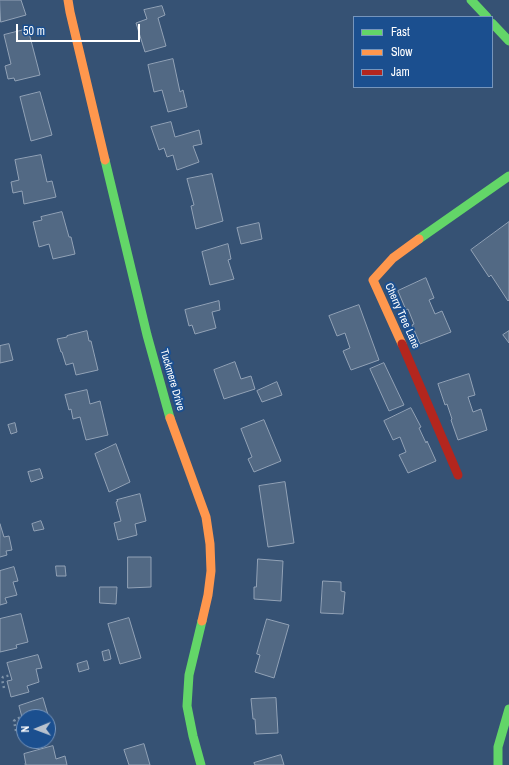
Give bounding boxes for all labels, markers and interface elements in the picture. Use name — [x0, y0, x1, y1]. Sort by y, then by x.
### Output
scale bar — [18, 16, 142, 42]
legend — [353, 16, 493, 88]
text: 50 m — [23, 23, 45, 39]
text: Fast — [391, 24, 410, 40]
text: Slow — [391, 44, 412, 60]
text: Jam — [391, 64, 410, 80]
street label: Cherry Tree Lane — [382, 281, 422, 351]
street label: Tuckmere Drive — [157, 348, 187, 412]
north arrow — [16, 709, 56, 749]
text: N — [18, 726, 32, 733]

